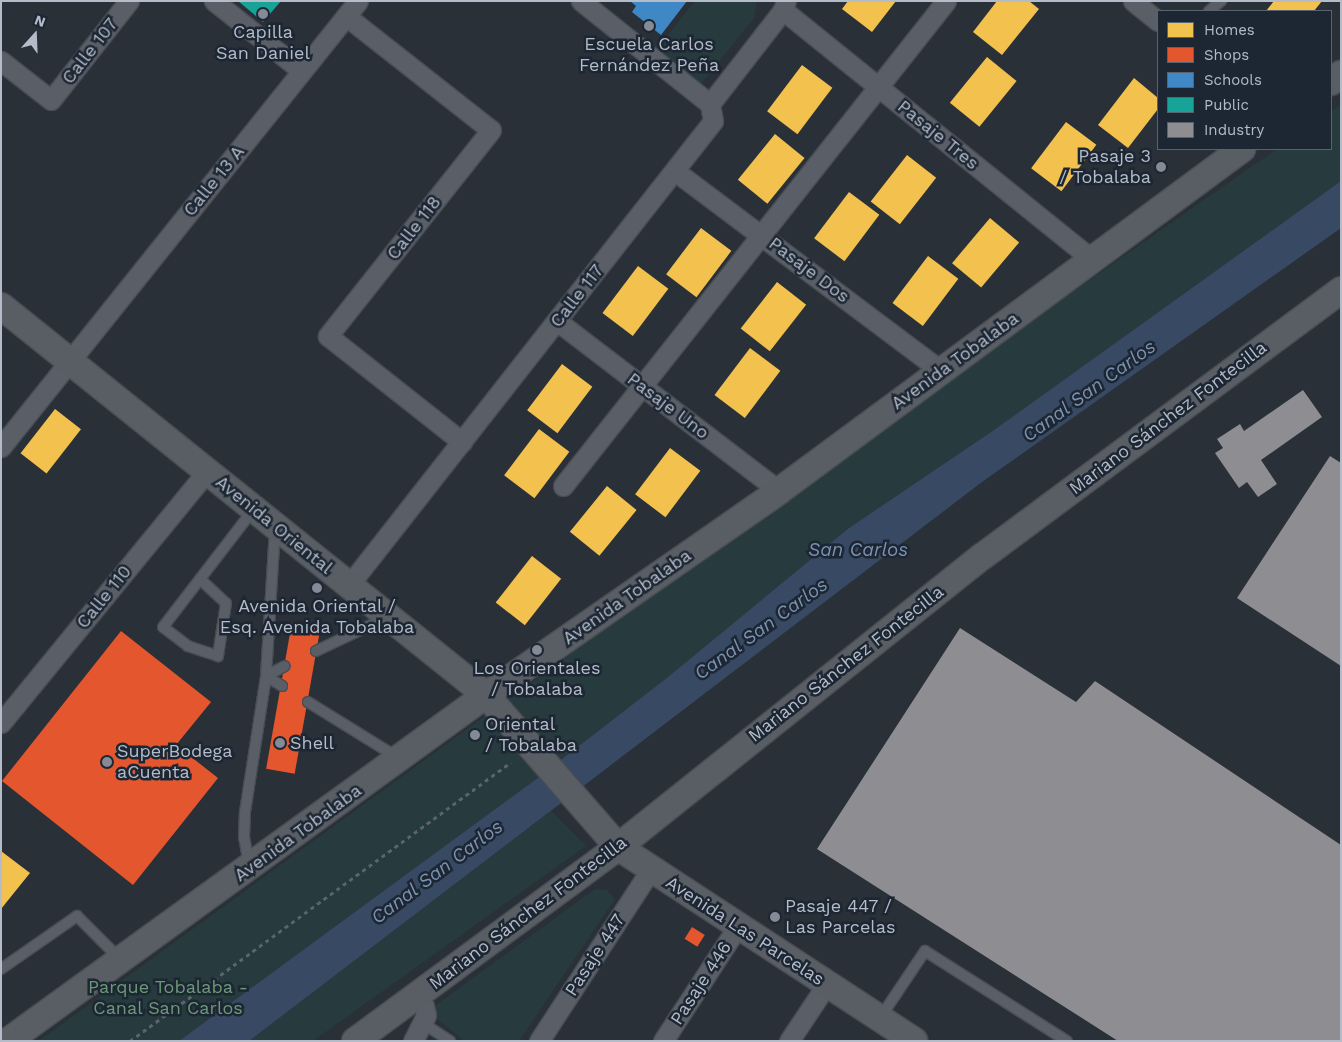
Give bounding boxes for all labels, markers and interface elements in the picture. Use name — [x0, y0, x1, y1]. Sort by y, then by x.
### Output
marker: Capilla San Daniel — [257, 8, 269, 20]
north arrow — [10, 10, 60, 60]
legend — [1157, 10, 1332, 150]
text: N — [33, 12, 48, 30]
street label: Calle 107 — [57, 14, 123, 88]
marker: Escuela Carlos Fernández Peña — [643, 20, 655, 32]
text: Homes — [1204, 21, 1255, 39]
place label: Capilla San Daniel — [216, 22, 310, 64]
place label: Escuela Carlos Fernández Peña — [579, 34, 719, 76]
text: Shops — [1204, 46, 1249, 64]
text: Schools — [1204, 71, 1262, 89]
street label: Pasaje Tres — [893, 96, 983, 174]
text: Public — [1204, 96, 1249, 114]
text: Industry — [1204, 121, 1264, 139]
street label: Calle 13 A — [179, 141, 249, 221]
place label: Pasaje 3 / Tobalaba — [1059, 146, 1151, 188]
marker: Pasaje 3 / Tobalaba — [1155, 161, 1167, 173]
street label: Calle 118 — [382, 192, 446, 264]
street label: Pasaje Dos — [764, 233, 854, 307]
street label: Calle 117 — [546, 260, 608, 332]
street label: Avenida Tobalaba — [887, 307, 1023, 415]
water label: Canal San Carlos — [1018, 335, 1160, 447]
street label: Mariano Sánchez Fontecilla — [1065, 337, 1271, 499]
street label: Pasaje Uno — [623, 368, 713, 444]
street label: Avenida Oriental — [211, 471, 337, 579]
water label: San Carlos — [808, 539, 908, 561]
street label: Avenida Tobalaba — [558, 544, 696, 650]
street label: Calle 110 — [72, 561, 136, 633]
water label: Canal San Carlos — [690, 573, 832, 685]
street label: Mariano Sánchez Fontecilla — [744, 581, 948, 747]
marker: Avenida Oriental / Esq. Avenida Tobalaba — [311, 582, 323, 594]
place label: Avenida Oriental / Esq. Avenida Tobalaba — [219, 596, 415, 638]
marker: Los Orientales / Tobalaba — [531, 644, 543, 656]
place label: Los Orientales / Tobalaba — [474, 658, 600, 701]
place label: Oriental / Tobalaba — [485, 714, 577, 756]
marker: Oriental / Tobalaba — [469, 729, 481, 741]
place label: Shell — [290, 732, 334, 754]
marker: Shell — [274, 737, 286, 749]
place label: SuperBodega aCuenta — [117, 741, 232, 784]
marker: SuperBodega aCuenta — [101, 756, 113, 768]
street label: Avenida Tobalaba — [230, 779, 366, 887]
water label: Canal San Carlos — [366, 815, 508, 929]
street label: Mariano Sánchez Fontecilla — [425, 832, 631, 994]
street label: Avenida Las Parcelas — [662, 872, 828, 990]
place label: Pasaje 447 / Las Parcelas — [785, 896, 895, 939]
street label: Pasaje 447 — [561, 910, 629, 1000]
marker: Pasaje 447 / Las Parcelas — [769, 911, 781, 923]
street label: Pasaje 446 — [666, 937, 736, 1029]
park label: Parque Tobalaba - Canal San Carlos — [88, 977, 248, 1020]

